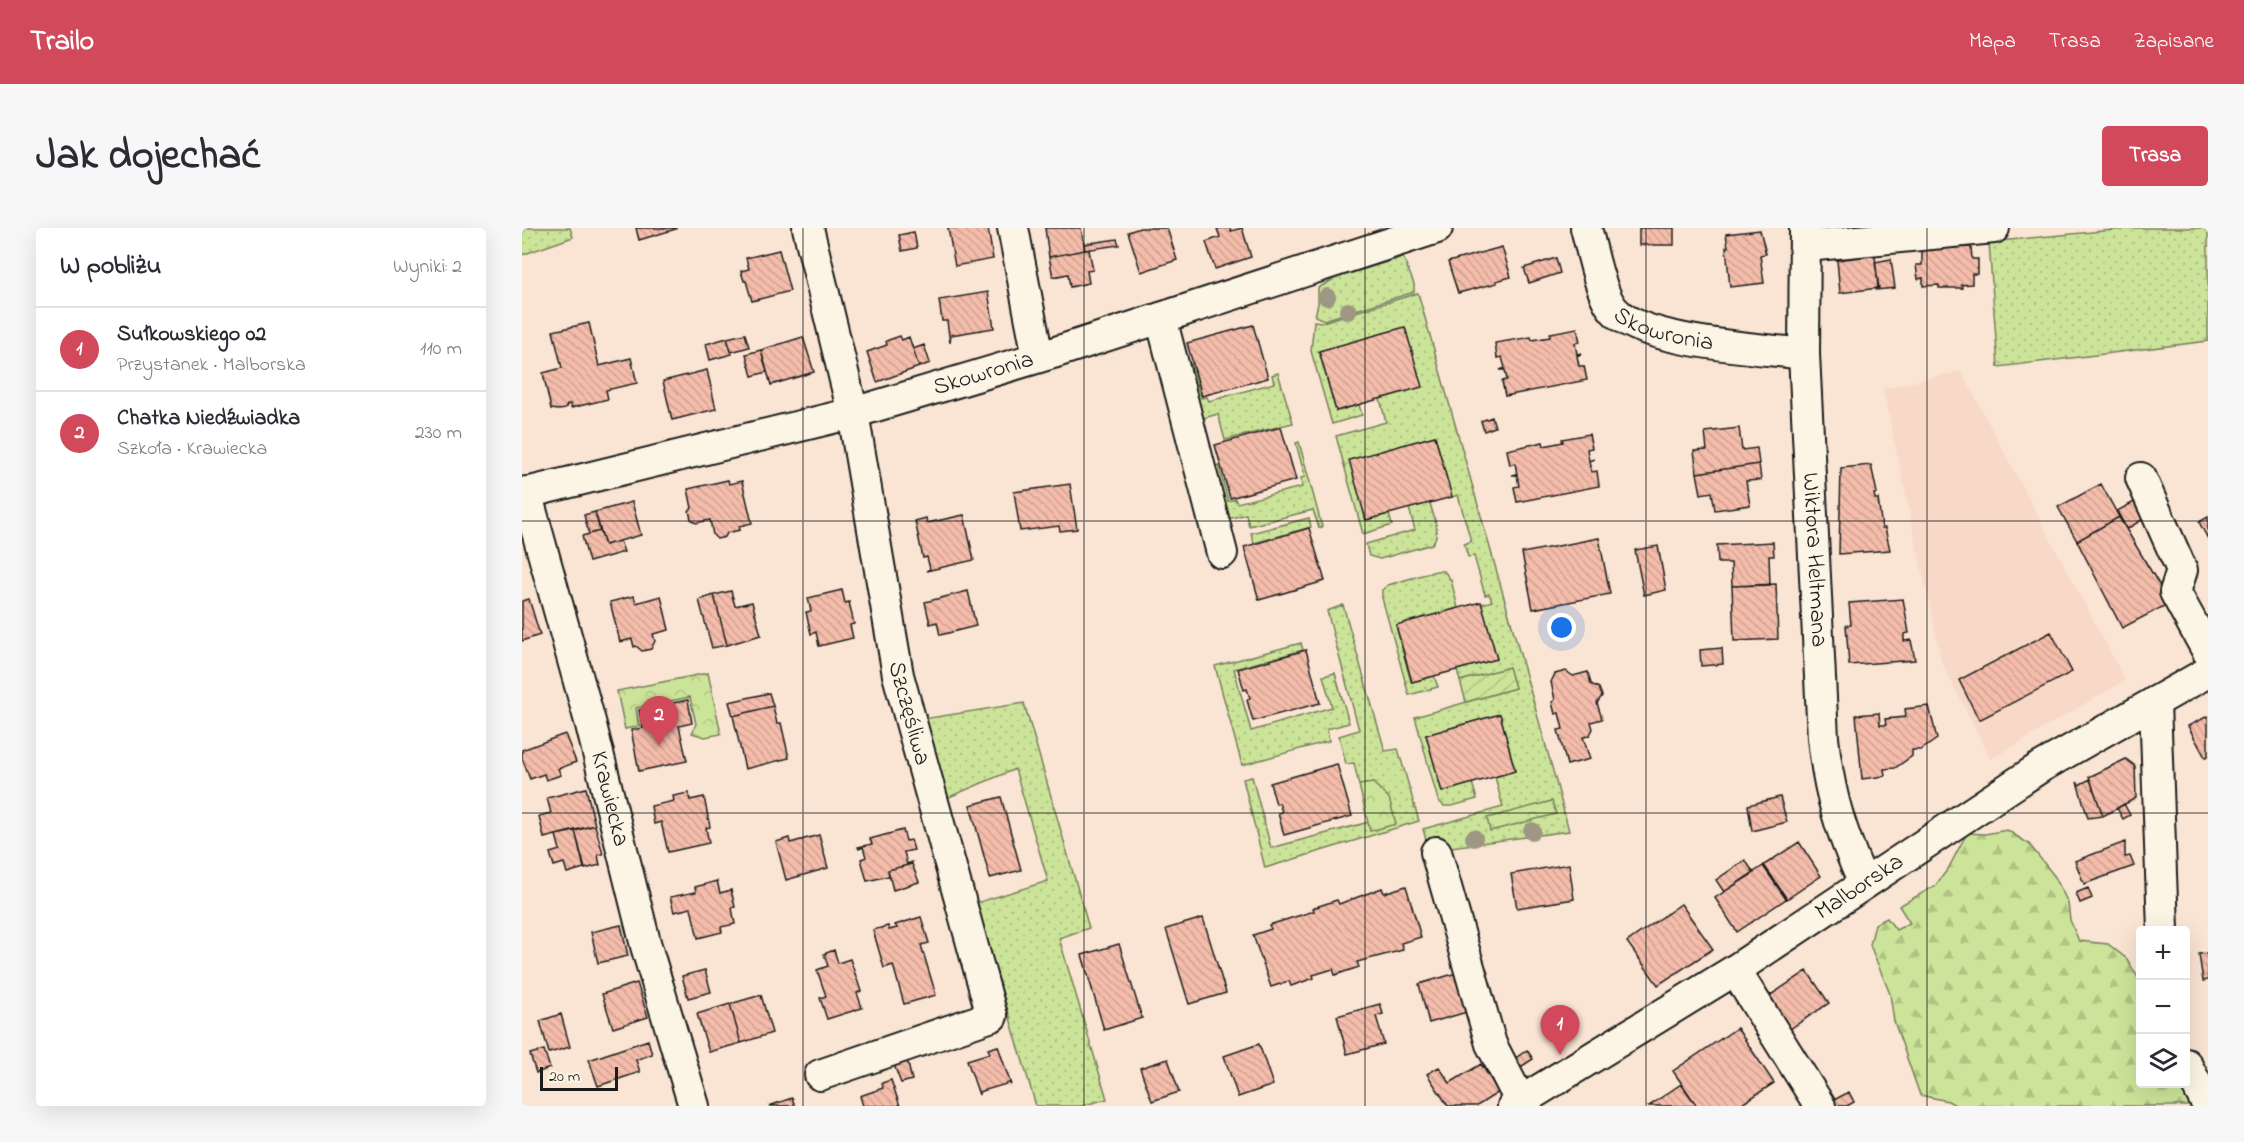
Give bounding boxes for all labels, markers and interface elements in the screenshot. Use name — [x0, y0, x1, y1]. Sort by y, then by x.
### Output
text: Trailo — [30, 22, 94, 63]
text: Mapa — [1969, 27, 2016, 57]
text: Trasa — [2049, 27, 2101, 57]
text: Zapisane — [2134, 27, 2214, 57]
text: Jak dojechać — [36, 126, 260, 187]
button: Trasa — [2102, 126, 2208, 186]
text: W pobliżu — [60, 248, 161, 286]
text: Wyniki: 2 — [393, 253, 462, 282]
street label: Skowronia — [1606, 298, 1716, 361]
text: Sułkowskiego 02 — [117, 319, 266, 351]
text: 1 — [76, 335, 83, 364]
text: 110 m — [420, 335, 462, 364]
street label: Skowronia — [929, 342, 1038, 405]
text: Przystanek · Malborska — [117, 351, 306, 380]
text: Chatka Niedźwiadka — [117, 403, 300, 435]
text: 2 — [75, 419, 84, 448]
text: 230 m — [415, 419, 462, 448]
text: Szkoła · Krawiecka — [117, 435, 267, 464]
street label: Wiktora Heltmana — [1792, 472, 1836, 648]
your location — [1547, 613, 1576, 642]
street label: Szczęśliwa — [878, 659, 940, 769]
pin: 2 — [640, 696, 678, 746]
street label: Krawiecka — [581, 748, 638, 850]
street label: Malborska — [1808, 845, 1911, 929]
map controls — [2136, 926, 2190, 1088]
button: + — [2136, 926, 2190, 980]
button: − — [2136, 980, 2190, 1034]
pin: 1 — [1540, 1006, 1580, 1055]
button: layers — [2136, 1034, 2190, 1088]
scale bar — [540, 1064, 618, 1092]
text: 20 m — [549, 1065, 580, 1089]

